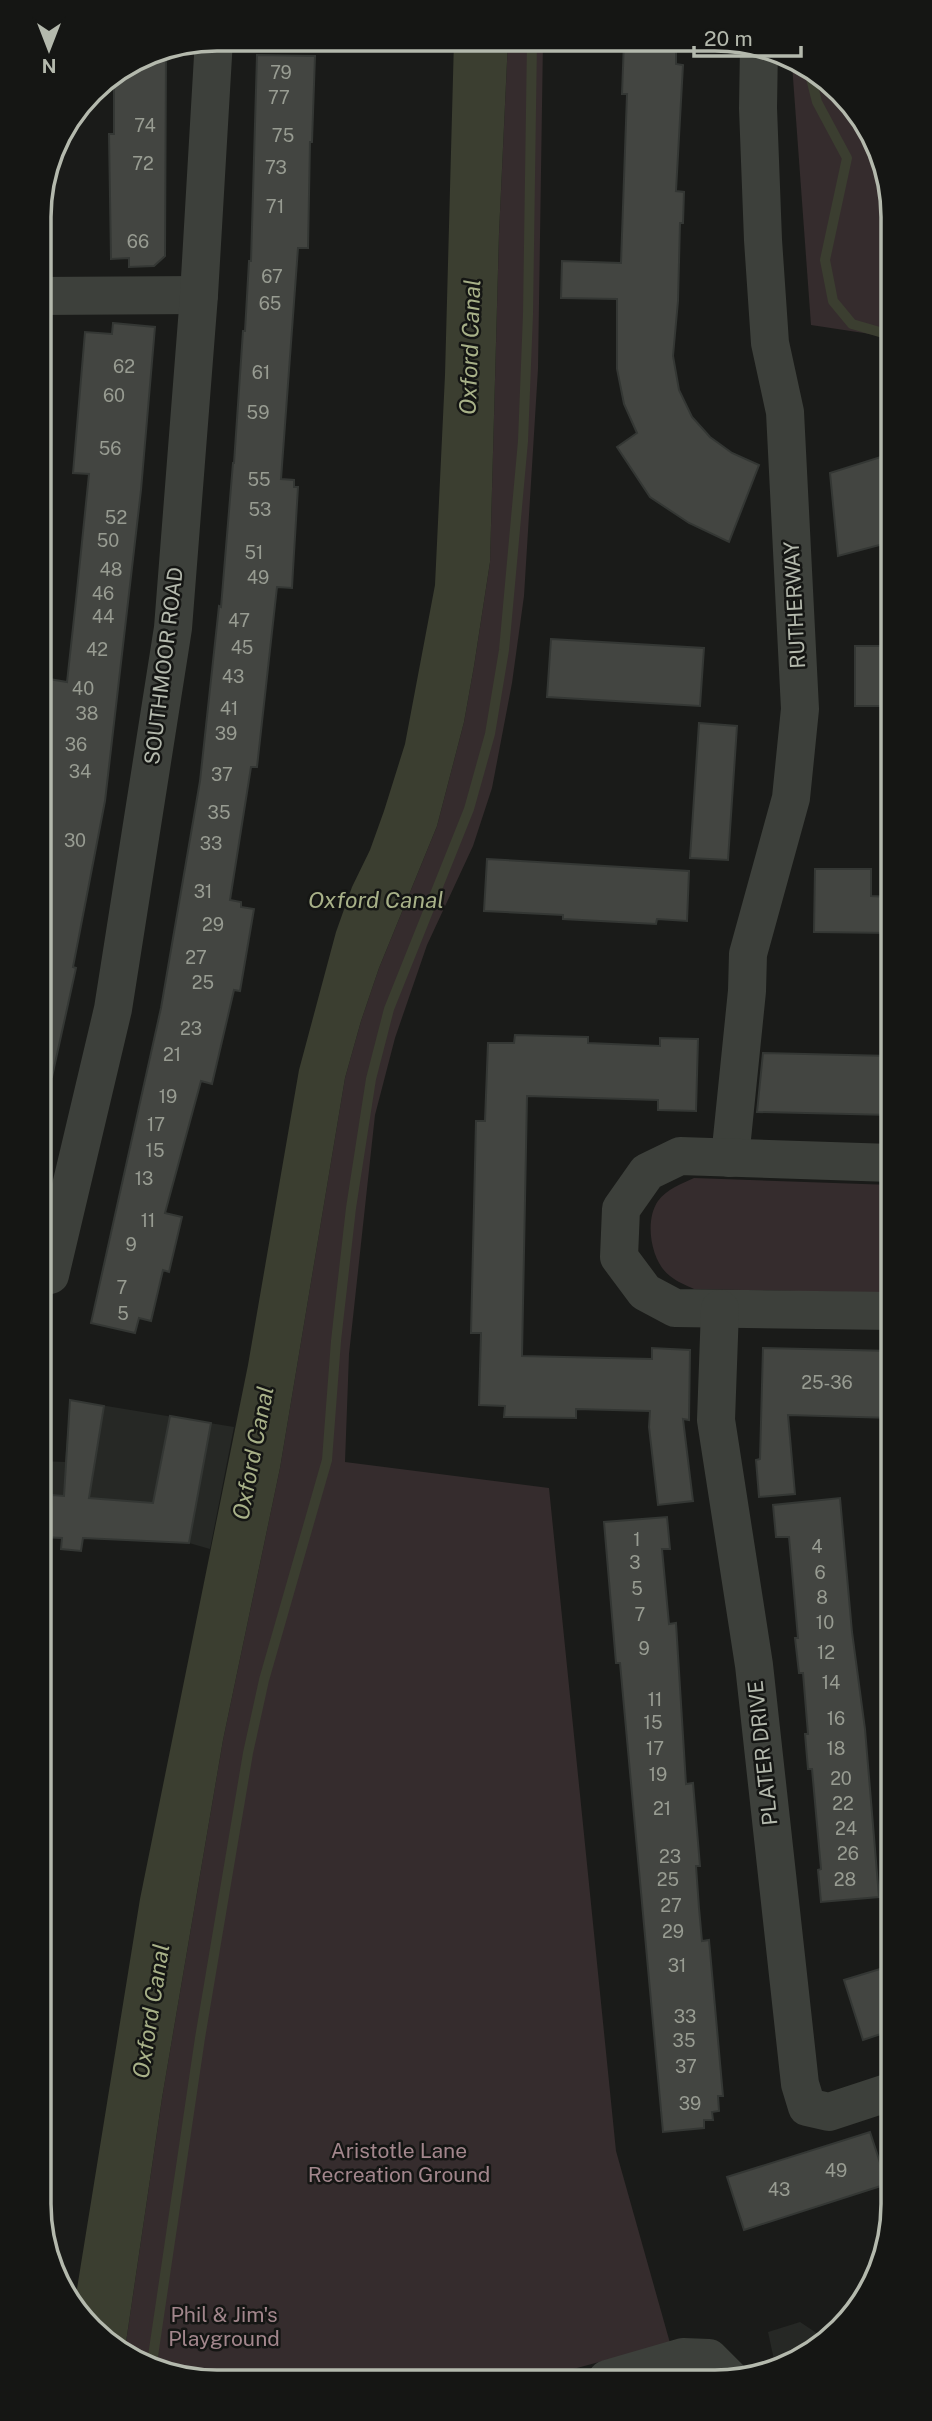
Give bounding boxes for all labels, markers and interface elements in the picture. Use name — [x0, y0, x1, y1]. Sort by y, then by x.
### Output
north arrow — [14, 14, 84, 84]
scale bar — [694, 14, 801, 58]
text: 20 m — [704, 26, 753, 51]
text: N — [42, 55, 56, 77]
house number: 79 — [270, 62, 292, 83]
house number: 77 — [268, 87, 290, 108]
house number: 74 — [134, 115, 156, 136]
house number: 75 — [272, 125, 294, 146]
house number: 72 — [132, 153, 154, 174]
house number: 73 — [265, 157, 287, 178]
house number: 71 — [266, 196, 284, 217]
house number: 66 — [127, 231, 149, 252]
house number: 67 — [261, 266, 283, 287]
water label: Oxford Canal — [454, 279, 485, 415]
house number: 65 — [259, 293, 281, 314]
house number: 62 — [113, 356, 135, 377]
house number: 61 — [252, 362, 270, 383]
house number: 60 — [103, 385, 125, 406]
house number: 59 — [247, 402, 269, 423]
house number: 56 — [99, 438, 121, 459]
house number: 55 — [247, 469, 271, 490]
house number: 53 — [249, 499, 271, 520]
house number: 52 — [105, 507, 127, 528]
house number: 50 — [97, 530, 119, 551]
street label: RUTHERWAY — [779, 540, 810, 669]
house number: 51 — [245, 542, 263, 563]
house number: 48 — [100, 559, 122, 580]
street label: SOUTHMOOR ROAD — [139, 566, 188, 766]
house number: 49 — [247, 567, 269, 588]
house number: 46 — [92, 583, 114, 604]
house number: 44 — [92, 606, 114, 627]
house number: 47 — [228, 610, 250, 631]
house number: 45 — [231, 637, 253, 658]
house number: 42 — [86, 639, 108, 660]
house number: 43 — [222, 666, 244, 687]
house number: 40 — [72, 678, 94, 699]
house number: 41 — [220, 698, 238, 719]
house number: 38 — [76, 703, 98, 724]
house number: 39 — [215, 723, 237, 744]
house number: 36 — [65, 734, 87, 755]
house number: 34 — [69, 761, 91, 782]
house number: 37 — [211, 764, 233, 785]
house number: 35 — [208, 802, 230, 823]
house number: 30 — [64, 830, 86, 851]
house number: 33 — [200, 833, 222, 854]
house number: 31 — [194, 881, 212, 902]
water label: Oxford Canal — [308, 886, 444, 913]
house number: 29 — [202, 914, 224, 935]
house number: 27 — [185, 947, 207, 968]
house number: 25 — [192, 972, 214, 993]
house number: 23 — [180, 1018, 202, 1039]
house number: 21 — [163, 1044, 181, 1065]
house number: 19 — [159, 1086, 177, 1107]
house number: 17 — [147, 1114, 165, 1135]
house number: 15 — [146, 1140, 164, 1161]
house number: 13 — [135, 1168, 153, 1189]
house number: 11 — [141, 1210, 155, 1231]
house number: 9 — [125, 1234, 137, 1255]
house number: 7 — [117, 1277, 127, 1298]
house number: 5 — [117, 1303, 129, 1324]
house number: 25-36 — [801, 1372, 853, 1393]
water label: Oxford Canal — [226, 1384, 279, 1522]
house number: 1 — [633, 1529, 641, 1550]
house number: 4 — [811, 1536, 823, 1557]
house number: 3 — [629, 1552, 641, 1573]
house number: 6 — [814, 1562, 826, 1583]
house number: 5 — [631, 1578, 643, 1599]
house number: 8 — [816, 1587, 828, 1608]
house number: 7 — [635, 1604, 645, 1625]
house number: 10 — [816, 1612, 834, 1633]
house number: 9 — [638, 1638, 650, 1659]
house number: 12 — [817, 1642, 835, 1663]
house number: 14 — [822, 1672, 840, 1693]
street label: PLATER DRIVE — [742, 1679, 783, 1827]
house number: 11 — [648, 1689, 662, 1710]
house number: 16 — [827, 1708, 845, 1729]
house number: 15 — [644, 1712, 662, 1733]
house number: 17 — [646, 1738, 664, 1759]
house number: 18 — [827, 1738, 845, 1759]
house number: 19 — [649, 1764, 667, 1785]
house number: 20 — [830, 1768, 852, 1789]
house number: 22 — [832, 1793, 854, 1814]
house number: 21 — [653, 1798, 671, 1819]
house number: 24 — [835, 1818, 857, 1839]
house number: 26 — [837, 1843, 859, 1864]
house number: 23 — [659, 1846, 681, 1867]
house number: 25 — [657, 1869, 679, 1890]
house number: 28 — [834, 1869, 856, 1890]
house number: 27 — [660, 1895, 682, 1916]
house number: 29 — [662, 1921, 684, 1942]
water label: Oxford Canal — [127, 1942, 174, 2080]
house number: 31 — [668, 1955, 686, 1976]
house number: 33 — [674, 2006, 696, 2027]
house number: 35 — [673, 2030, 695, 2051]
house number: 37 — [675, 2056, 697, 2077]
house number: 39 — [679, 2093, 701, 2114]
park label: Aristotle Lane Recreation Ground — [308, 2138, 490, 2187]
house number: 49 — [825, 2160, 847, 2181]
house number: 43 — [768, 2179, 790, 2200]
park label: Phil & Jim's Playground — [168, 2302, 280, 2351]

